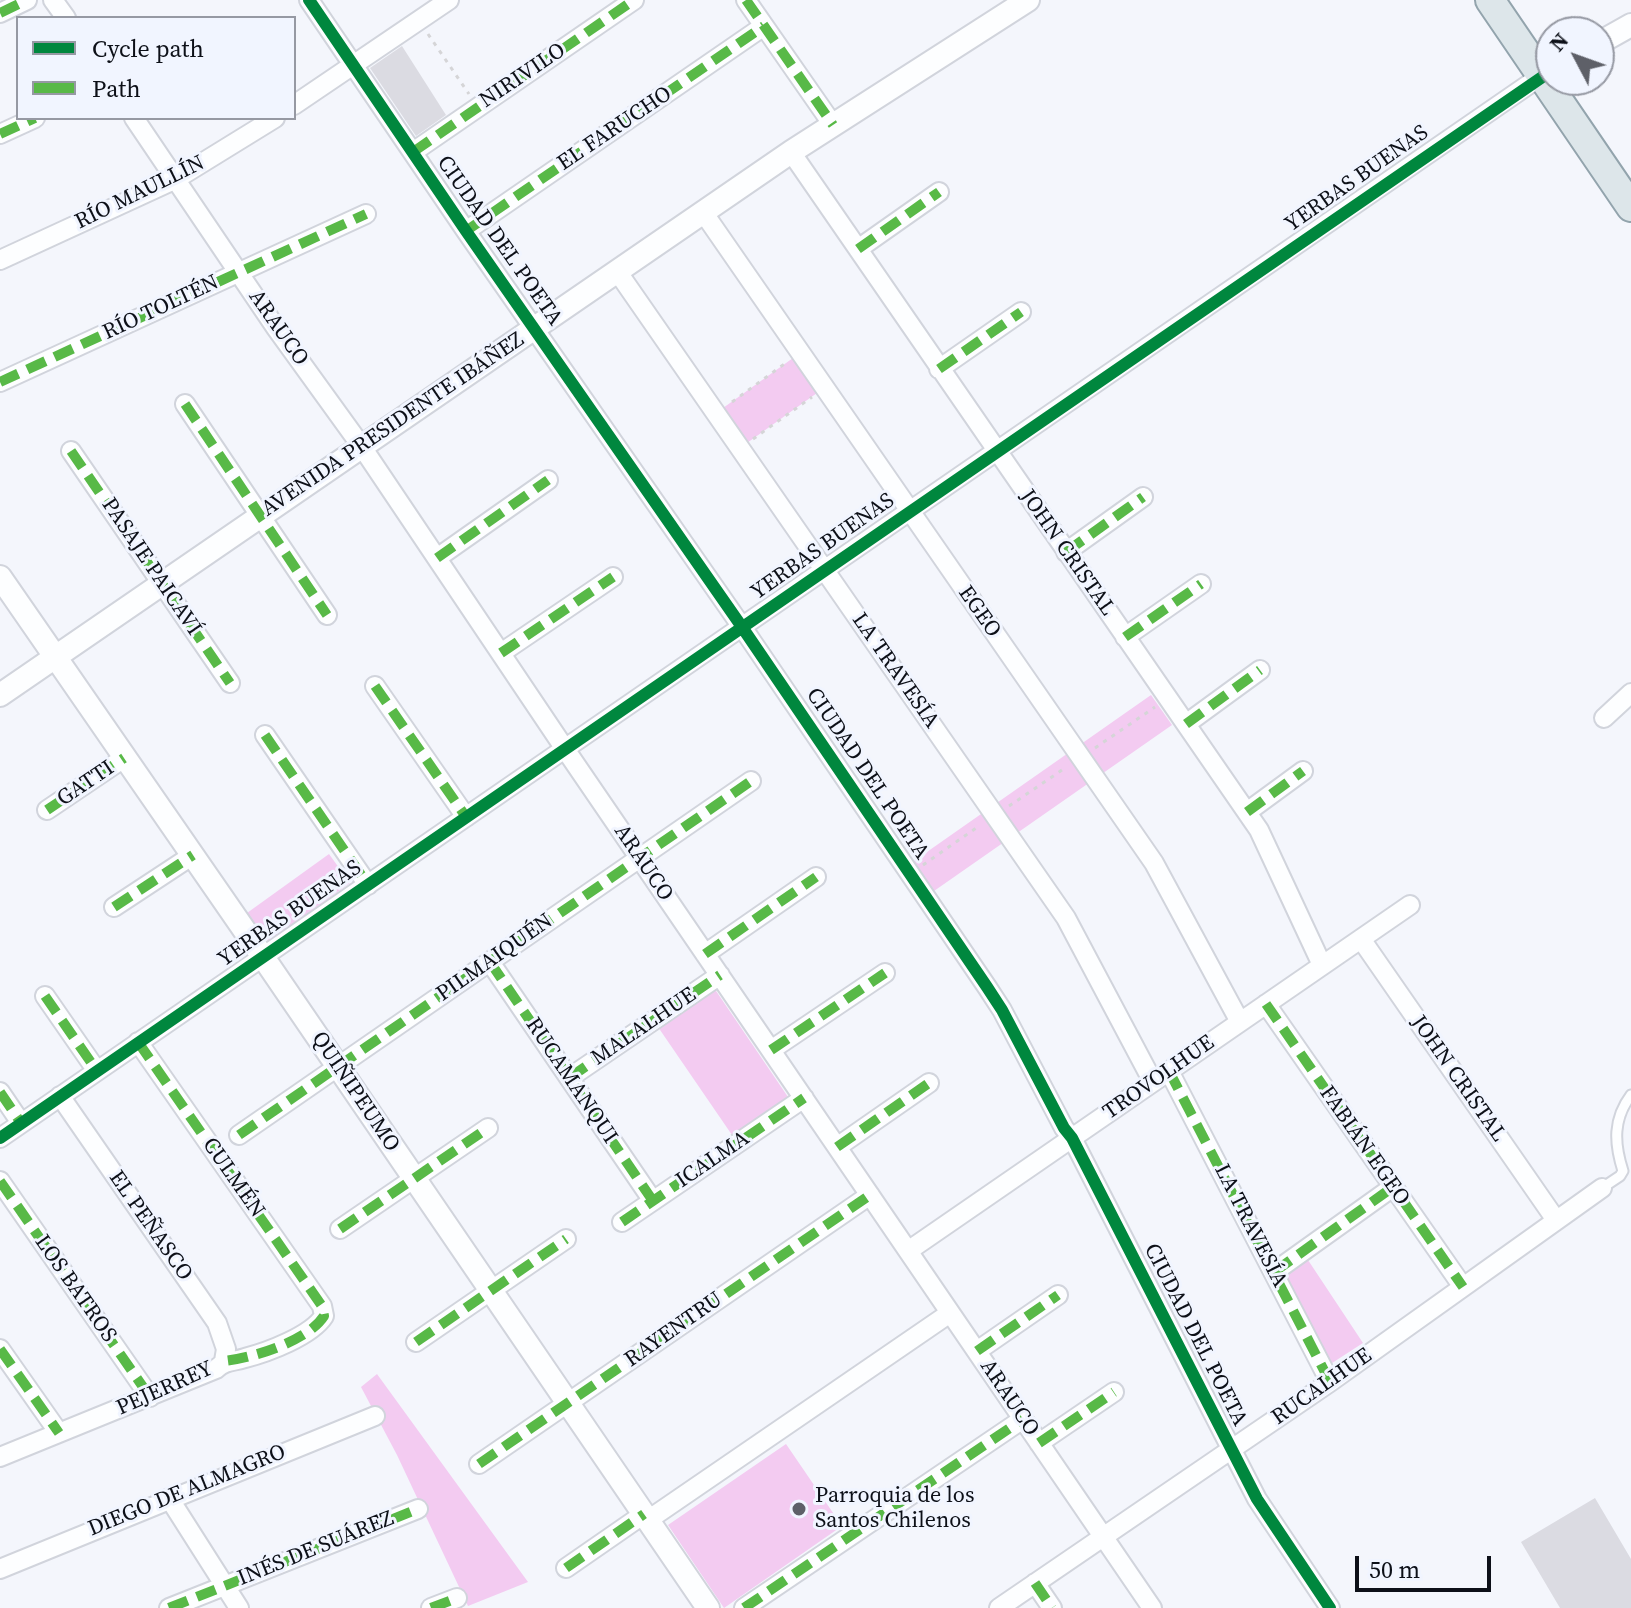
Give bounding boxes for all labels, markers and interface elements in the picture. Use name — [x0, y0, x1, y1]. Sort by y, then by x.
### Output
legend — [16, 16, 296, 120]
north arrow — [1535, 16, 1615, 96]
text: N — [1542, 26, 1575, 57]
text: Cycle path — [92, 32, 204, 65]
street label: NIRIVILO — [475, 38, 571, 114]
text: Path — [92, 72, 141, 105]
street label: EL FARUCHO — [553, 81, 677, 177]
street label: YERBAS BUENAS — [1280, 120, 1434, 238]
street label: RÍO MAULLÍN — [71, 150, 209, 236]
street label: CIUDAD DEL POETA — [431, 151, 567, 331]
street label: RÍO TOLTÉN — [99, 270, 223, 346]
street label: ARAUCO — [242, 285, 314, 371]
street label: AVENIDA PRESIDENTE IBÁÑEZ — [257, 327, 529, 523]
street label: JOHN CRISTAL — [1014, 485, 1120, 621]
street label: YERBAS BUENAS — [746, 488, 900, 606]
street label: PASAJE PAICAVÍ — [95, 493, 207, 641]
street label: EGEO — [952, 581, 1006, 643]
street label: LA TRAVESÍA — [846, 608, 944, 734]
street label: CIUDAD DEL POETA — [800, 683, 934, 865]
street label: GATTI — [53, 755, 119, 813]
street label: ARAUCO — [608, 820, 678, 906]
street label: YERBAS BUENAS — [213, 855, 367, 973]
street label: PILMAIQUÉN — [432, 908, 558, 1008]
street label: MALALHUE — [587, 982, 701, 1072]
street label: JOHN CRISTAL — [1405, 1011, 1511, 1147]
street label: RUCAMANQUI — [519, 1013, 623, 1149]
street label: QUIÑIPEUMO — [305, 1027, 405, 1157]
street label: TROVOLHUE — [1098, 1030, 1220, 1126]
street label: FABIÁN EGEO — [1313, 1081, 1415, 1211]
street label: ICALMA — [671, 1126, 755, 1194]
street label: CULMÉN — [196, 1133, 270, 1223]
street label: LA TRAVESÍA — [1208, 1160, 1292, 1292]
street label: EL PEÑASCO — [102, 1166, 198, 1286]
street label: LOS BATROS — [28, 1230, 122, 1348]
street label: CIUDAD DEL POETA — [1138, 1239, 1252, 1431]
street label: RAYENTRU — [620, 1287, 728, 1373]
street label: RUCALHUE — [1267, 1343, 1377, 1431]
street label: ARAUCO — [974, 1355, 1044, 1441]
street label: PEJERREY — [113, 1356, 217, 1422]
street label: DIEGO DE ALMAGRO — [84, 1439, 290, 1543]
place label: Parroquia de los Santos Chilenos — [815, 1483, 974, 1534]
marker: Parroquia de los Santos Chilenos — [790, 1500, 808, 1518]
street label: INÉS DE SUÁREZ — [234, 1506, 398, 1592]
scale bar — [1359, 1540, 1495, 1590]
text: 50 m — [1369, 1553, 1420, 1586]

